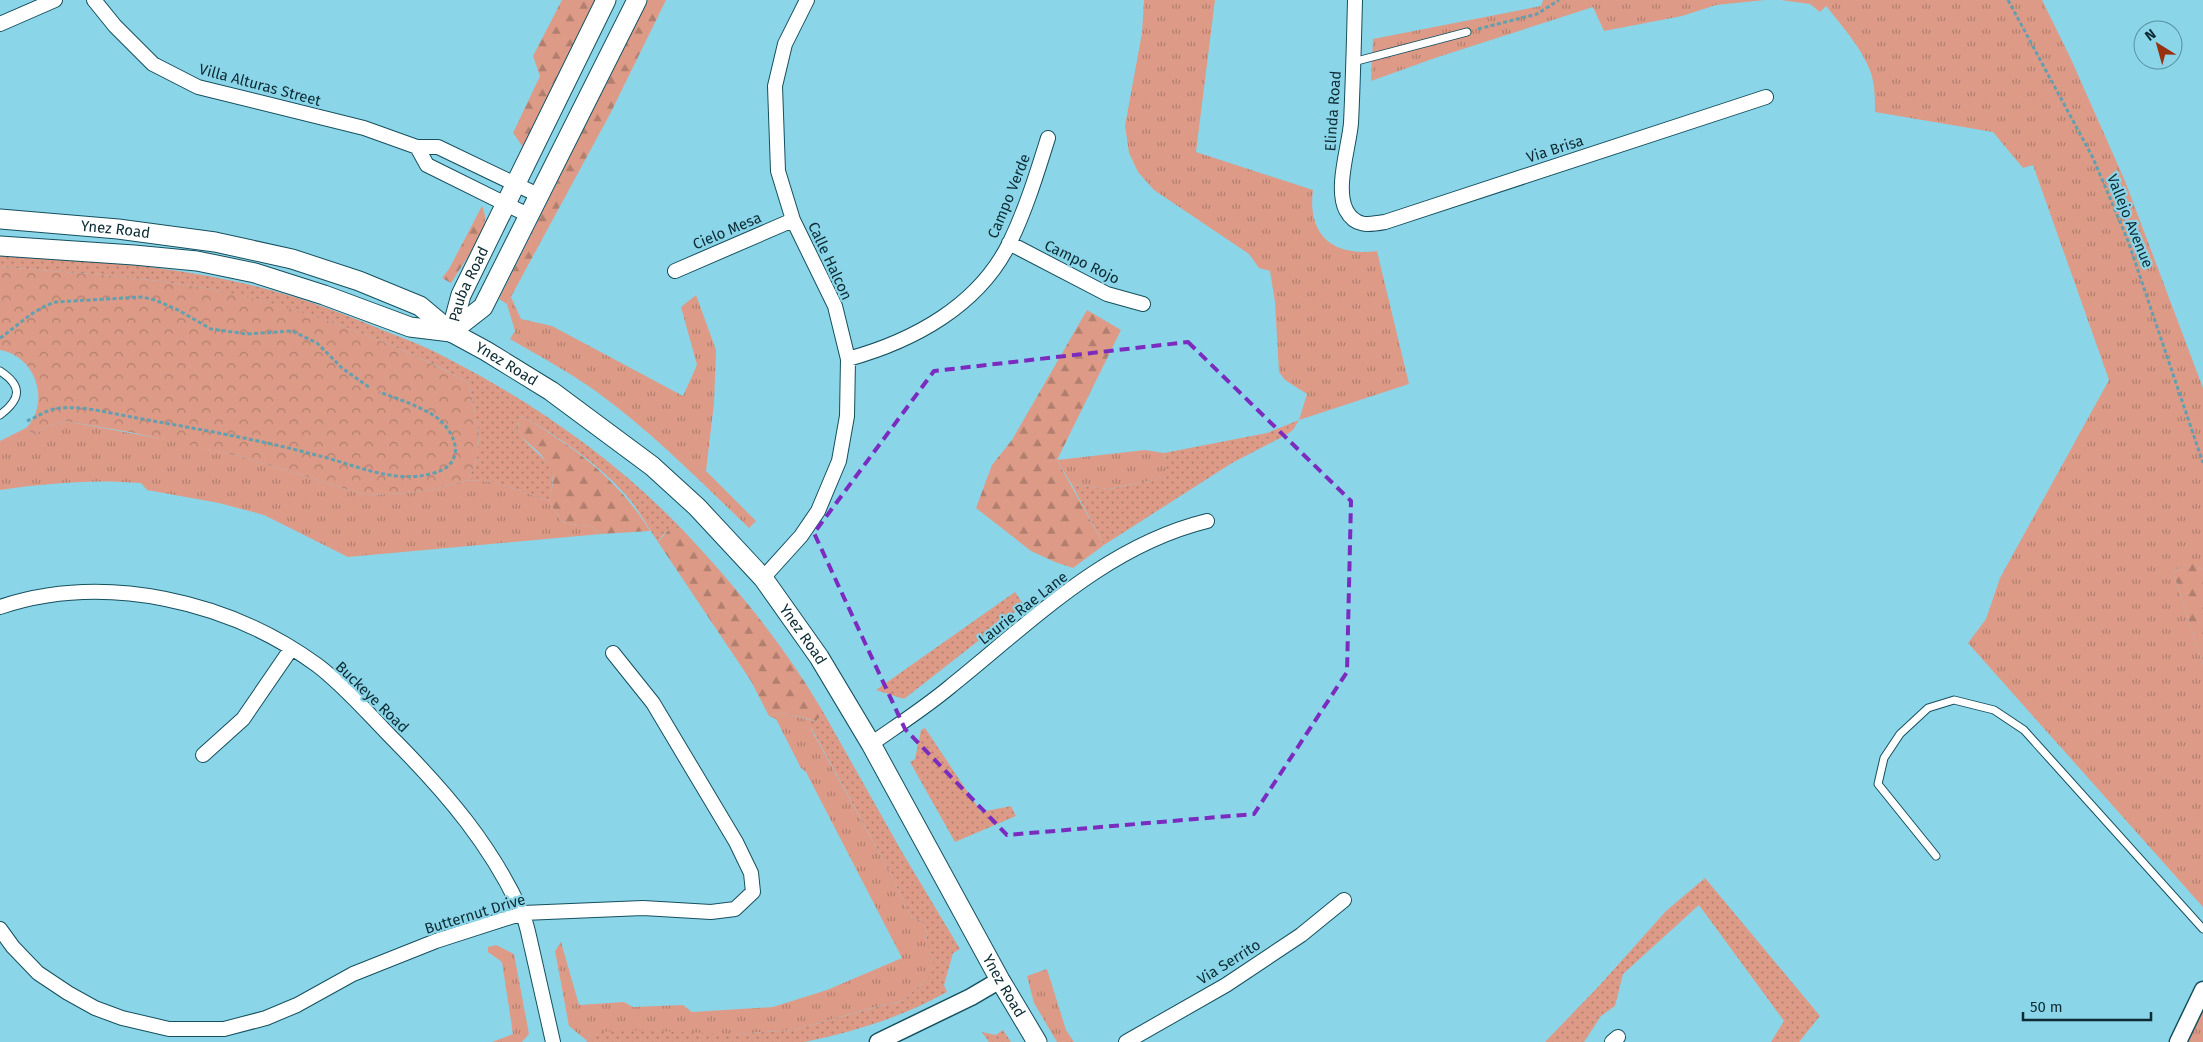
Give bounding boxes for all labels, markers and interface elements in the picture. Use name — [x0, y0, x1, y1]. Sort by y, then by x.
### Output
north arrow — [2133, 20, 2183, 70]
text: N — [2142, 25, 2159, 45]
street label: Villa Alturas Street — [197, 60, 324, 110]
street label: Elinda Road — [1321, 70, 1345, 152]
street label: Via Brisa — [1524, 131, 1586, 167]
street label: Campo Verde — [984, 151, 1034, 241]
street label: Vallejo Avenue — [2103, 172, 2157, 270]
street label: Cielo Mesa — [690, 209, 764, 253]
street label: Ynez Road — [80, 217, 151, 242]
street label: Calle Halcon — [804, 219, 856, 303]
street label: Campo Rojo — [1041, 236, 1123, 288]
street label: Pauba Road — [445, 244, 492, 324]
street label: Ynez Road — [472, 338, 541, 390]
street label: Laurie Rae Lane — [975, 568, 1071, 648]
street label: Ynez Road — [776, 601, 830, 668]
street label: Buckeye Road — [332, 658, 412, 736]
street label: Butternut Drive — [422, 890, 528, 938]
street label: Via Serrito — [1194, 936, 1264, 988]
street label: Ynez Road — [979, 951, 1029, 1021]
scale bar — [2023, 990, 2150, 1022]
text: 50 m — [2030, 998, 2063, 1016]

